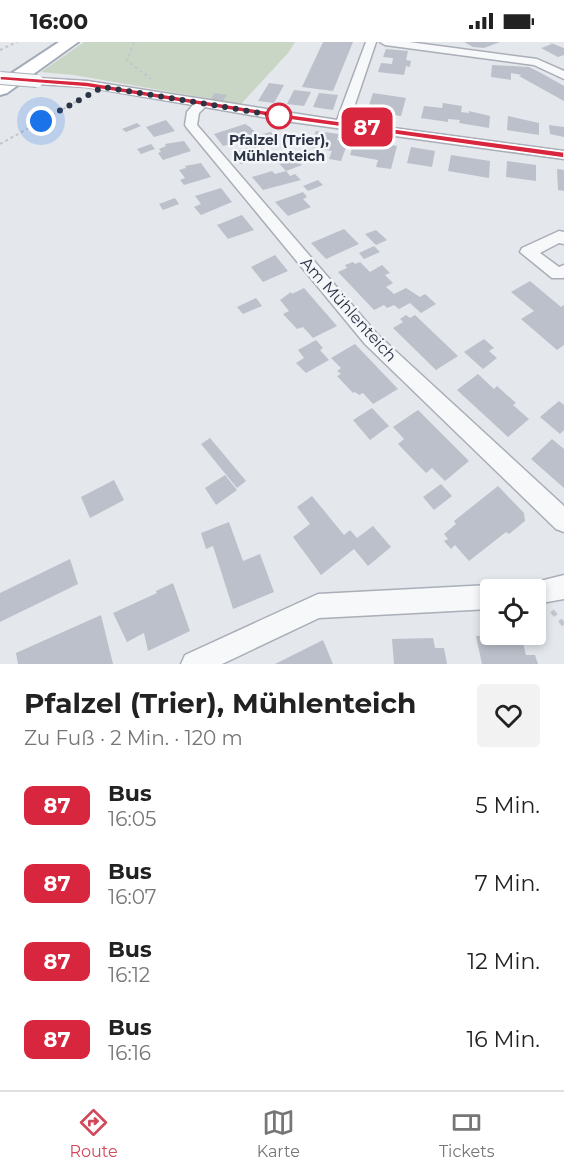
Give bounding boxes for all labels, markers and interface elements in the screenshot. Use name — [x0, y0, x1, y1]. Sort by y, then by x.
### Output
text: 16:00 — [30, 8, 88, 35]
marker: Pfalzel (Trier), Mühlenteich — [266, 103, 292, 129]
your location — [26, 106, 56, 136]
line badge: 87 — [340, 108, 394, 146]
text: 87 — [354, 115, 380, 140]
place label: Pfalzel (Trier), Mühlenteich — [229, 131, 329, 165]
street label: Am Mühlenteich — [297, 253, 401, 366]
map controls — [480, 579, 546, 645]
button: locate — [480, 579, 546, 645]
button: heart — [477, 684, 540, 747]
text: Pfalzel (Trier), Mühlenteich — [24, 686, 416, 720]
text: Zu Fuß · 2 Min. · 120 m — [24, 726, 243, 750]
text: Bus — [108, 780, 152, 807]
text: 5 Min. — [475, 792, 540, 819]
text: 87 — [44, 793, 70, 818]
text: 16:05 — [108, 807, 156, 831]
text: Bus — [108, 858, 152, 885]
text: 7 Min. — [475, 870, 540, 897]
text: 87 — [44, 871, 70, 896]
text: 16:07 — [108, 885, 157, 909]
text: Bus — [108, 936, 152, 963]
text: 12 Min. — [467, 948, 540, 975]
text: 87 — [44, 949, 70, 974]
text: 16:12 — [108, 963, 150, 987]
text: Bus — [108, 1014, 152, 1041]
text: 16 Min. — [466, 1026, 540, 1053]
text: 87 — [44, 1027, 70, 1052]
text: 16:16 — [108, 1041, 151, 1065]
tab: Route — [70, 1106, 118, 1161]
tab: Karte — [257, 1106, 300, 1161]
tab: Tickets — [439, 1106, 494, 1161]

